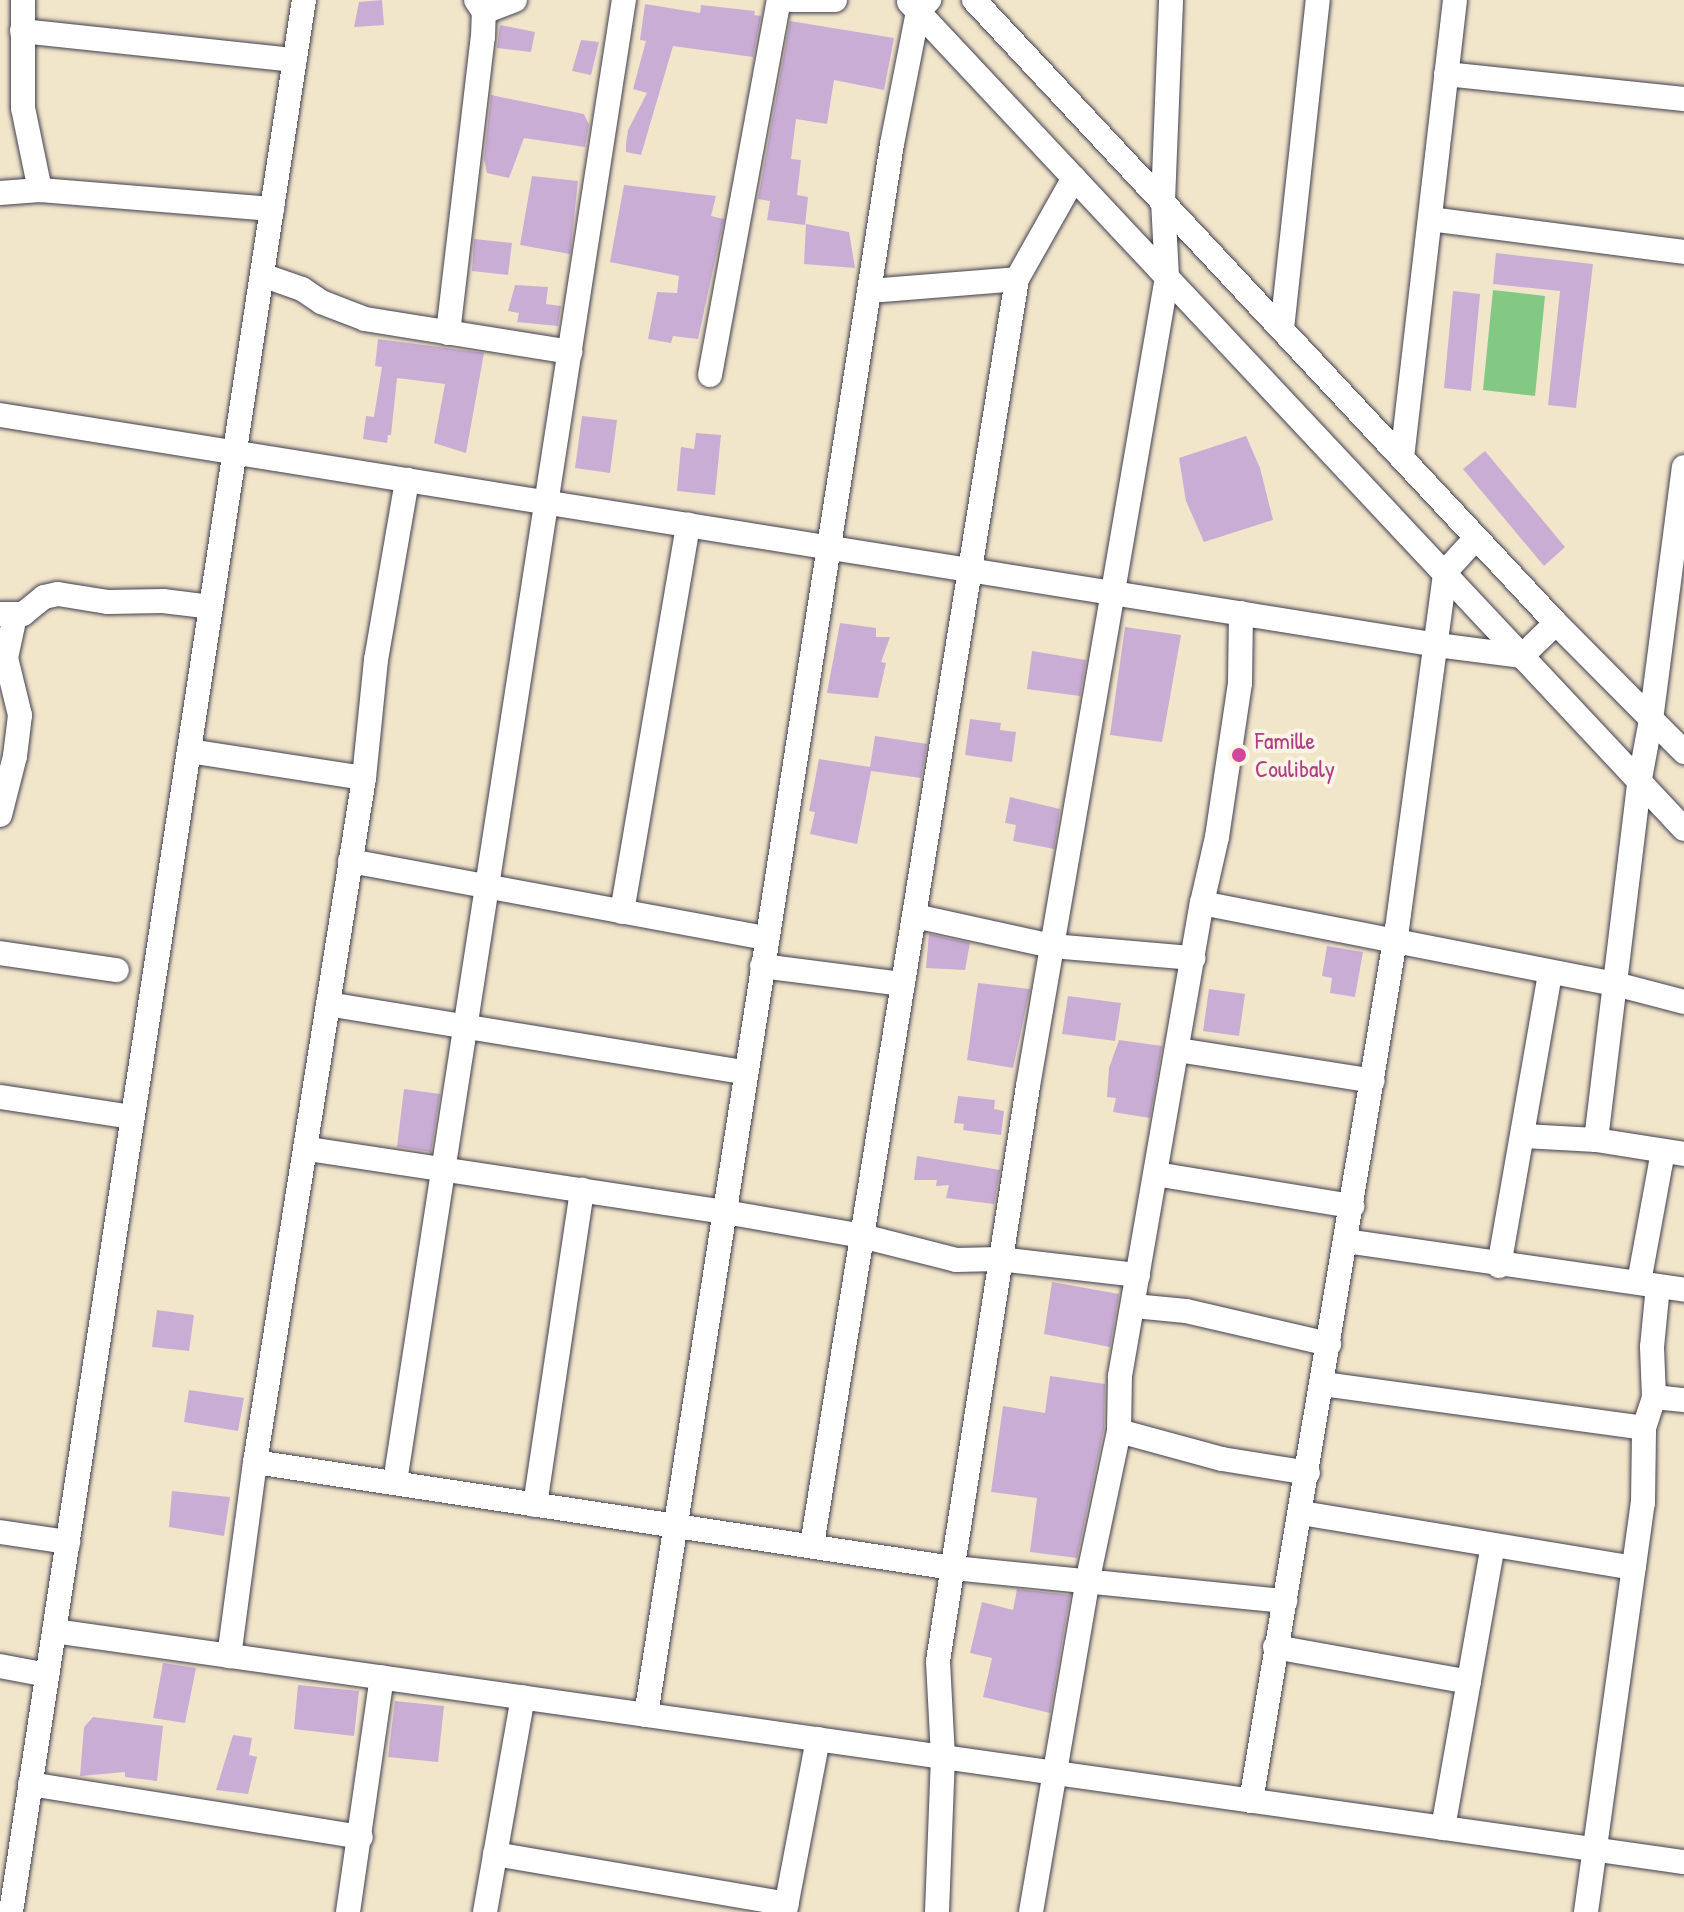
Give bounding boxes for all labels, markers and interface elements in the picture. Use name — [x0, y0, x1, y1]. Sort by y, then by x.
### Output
place label: Famille Coulibaly — [1255, 727, 1335, 783]
marker: Famille Coulibaly — [1230, 746, 1248, 764]

